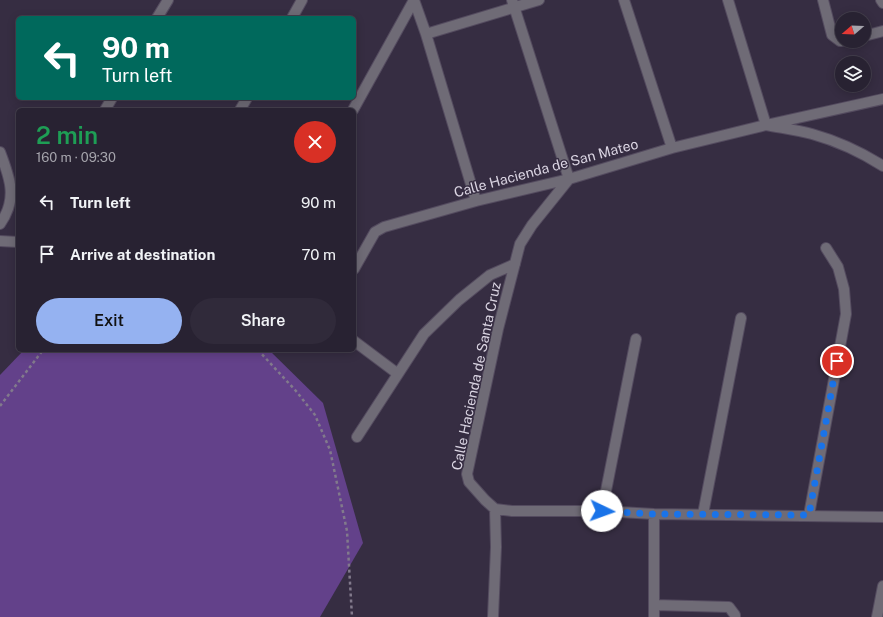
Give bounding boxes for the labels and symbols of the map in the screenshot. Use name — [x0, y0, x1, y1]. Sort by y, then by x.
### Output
north arrow — [835, 12, 871, 48]
street label: Calle Hacienda de San Mateo — [452, 136, 640, 200]
street label: Calle Hacienda de Santa Cruz — [448, 280, 504, 472]
pin — [820, 344, 854, 378]
position arrow — [581, 490, 623, 532]

